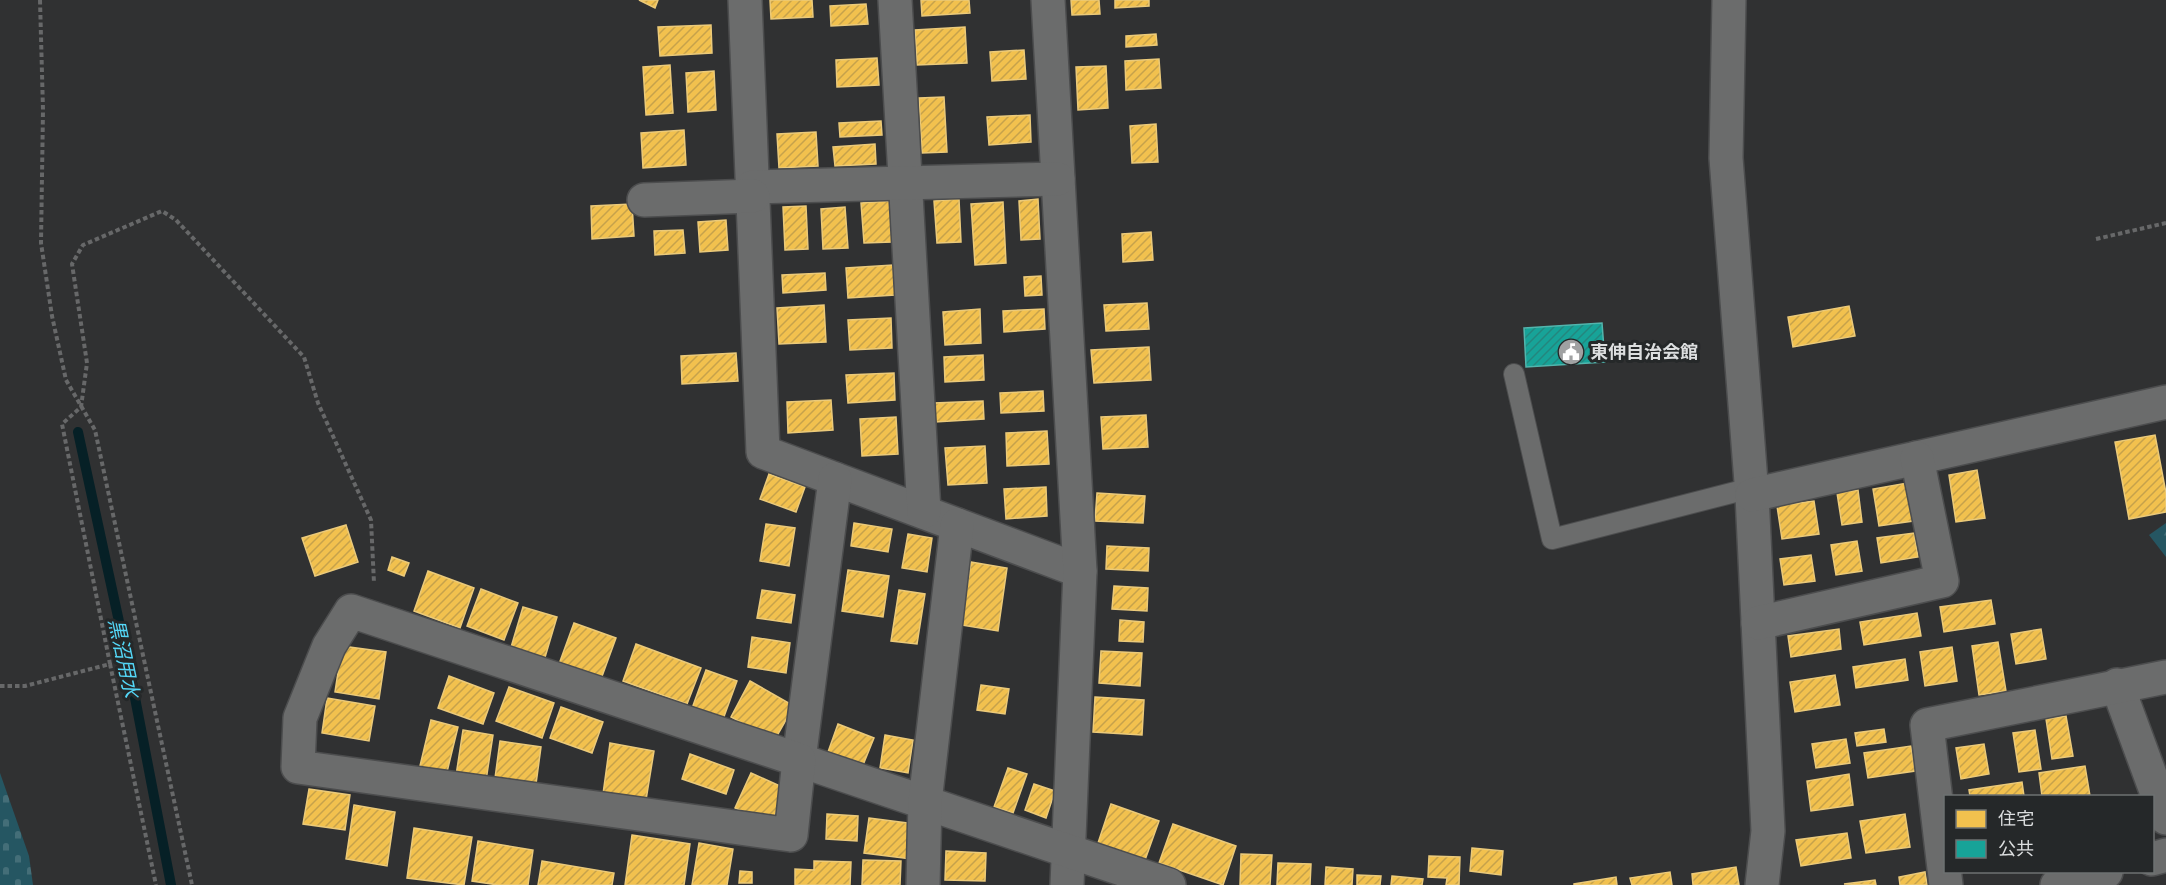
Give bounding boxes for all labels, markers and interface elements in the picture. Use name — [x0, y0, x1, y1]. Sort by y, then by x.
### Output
public building icon: 東伸自治会館 — [1556, 337, 1586, 367]
place label: 東伸自治会館 — [1590, 342, 1698, 362]
water label: 黒沼用水 — [105, 617, 143, 701]
legend — [1944, 795, 2154, 873]
text: 住宅 — [1998, 809, 2034, 829]
text: 公共 — [1998, 839, 2034, 859]

